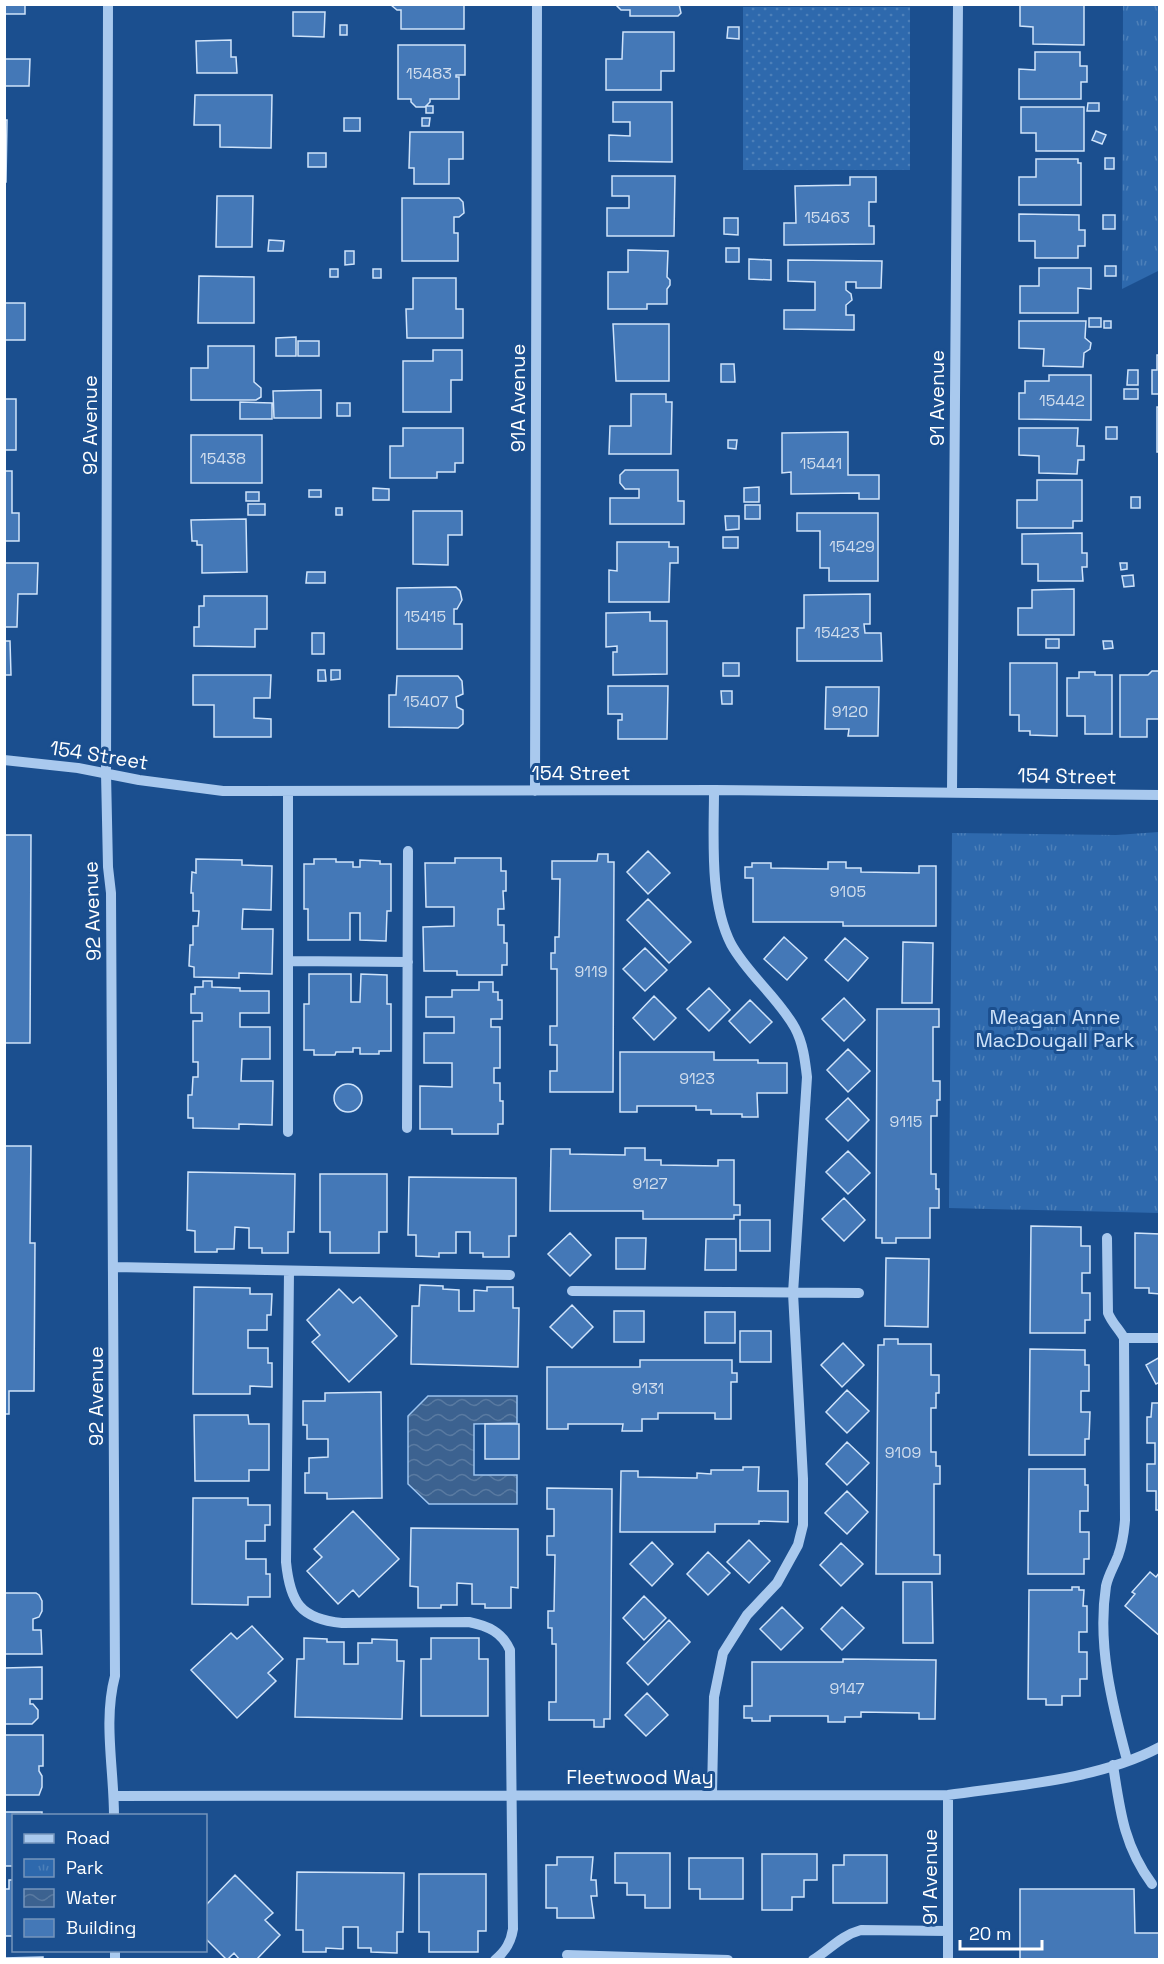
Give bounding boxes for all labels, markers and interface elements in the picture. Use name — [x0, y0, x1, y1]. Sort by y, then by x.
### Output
house number: 15483 — [406, 63, 452, 84]
house number: 15463 — [804, 207, 850, 228]
street label: 91A Avenue — [505, 344, 531, 452]
street label: 91 Avenue — [924, 350, 950, 446]
street label: 92 Avenue — [77, 375, 103, 475]
house number: 15442 — [1039, 390, 1085, 411]
house number: 15438 — [200, 448, 246, 469]
house number: 15441 — [800, 453, 842, 474]
house number: 15429 — [829, 536, 875, 557]
house number: 15415 — [404, 606, 446, 627]
house number: 15423 — [814, 622, 860, 643]
house number: 15407 — [403, 691, 449, 712]
house number: 9120 — [832, 701, 868, 722]
street label: 154 Street — [48, 734, 150, 776]
street label: 154 Street — [531, 760, 631, 786]
street label: 154 Street — [1017, 762, 1117, 790]
street label: 92 Avenue — [77, 861, 107, 961]
house number: 9105 — [830, 881, 866, 902]
house number: 9119 — [575, 961, 607, 982]
park label: Meagan Anne MacDougall Park — [975, 1004, 1135, 1053]
house number: 9123 — [679, 1068, 715, 1089]
house number: 9115 — [890, 1111, 922, 1132]
house number: 9127 — [632, 1173, 668, 1194]
street label: 92 Avenue — [83, 1346, 109, 1446]
house number: 9131 — [632, 1378, 664, 1399]
house number: 9109 — [885, 1442, 921, 1463]
house number: 9147 — [830, 1678, 865, 1699]
street label: Fleetwood Way — [566, 1764, 714, 1790]
legend — [12, 1814, 207, 1952]
text: Road — [66, 1826, 110, 1849]
street label: 91 Avenue — [917, 1829, 943, 1925]
text: Park — [66, 1856, 104, 1879]
text: Water — [66, 1886, 117, 1909]
scale bar — [960, 1913, 1042, 1951]
text: Building — [66, 1916, 136, 1939]
text: 20 m — [969, 1922, 1012, 1945]

